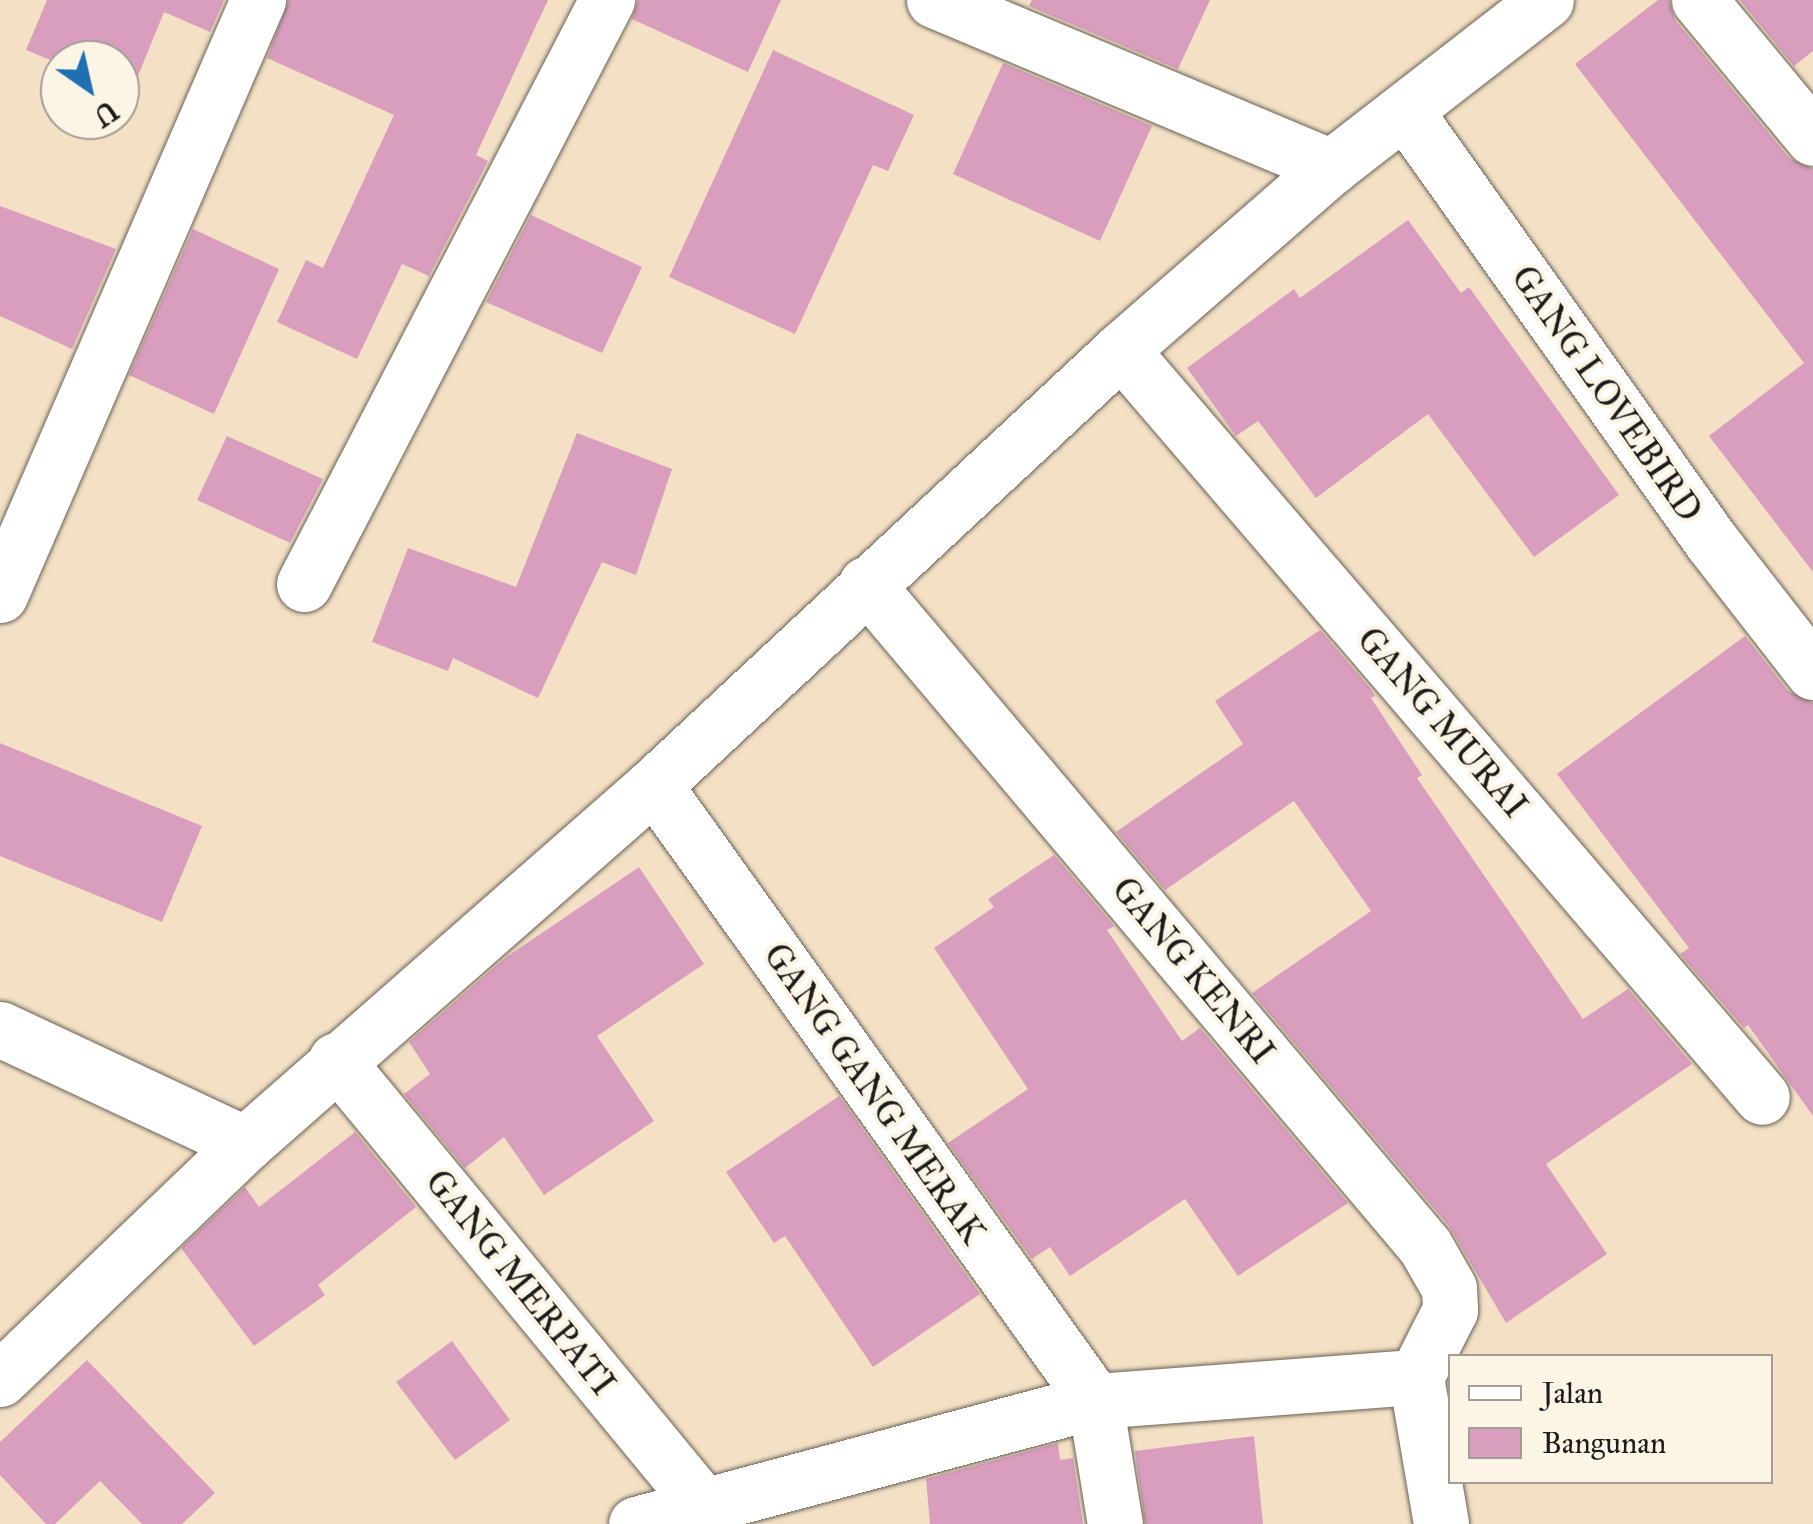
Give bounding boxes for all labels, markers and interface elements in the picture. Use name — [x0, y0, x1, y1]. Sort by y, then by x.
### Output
north arrow — [40, 40, 140, 140]
text: U — [87, 93, 125, 134]
street label: GANG LOVEBIRD — [1502, 258, 1710, 530]
street label: GANG MURAI — [1348, 619, 1536, 827]
street label: GANG KENRI — [1103, 869, 1283, 1073]
street label: GANG GANG MERAK — [754, 936, 994, 1252]
street label: GANG MERPATI — [416, 1162, 624, 1404]
legend — [1448, 1354, 1773, 1484]
text: Jalan — [1542, 1375, 1603, 1411]
text: Bangunan — [1542, 1425, 1666, 1461]

